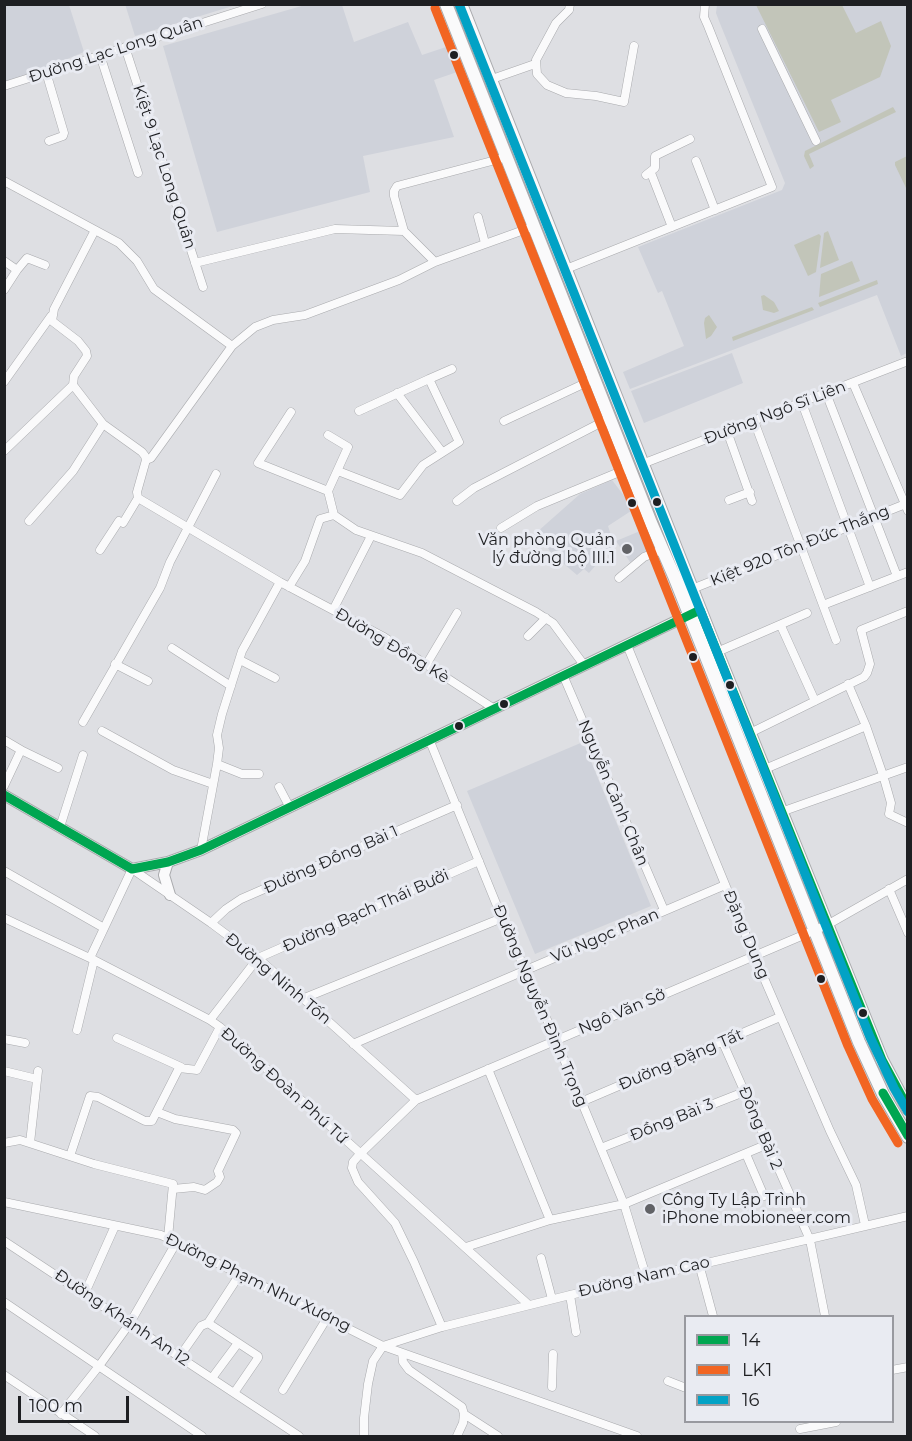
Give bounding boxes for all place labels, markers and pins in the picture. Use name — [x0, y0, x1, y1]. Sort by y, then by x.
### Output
unlabelled marker — [448, 49, 460, 61]
unlabelled marker — [651, 496, 663, 508]
unlabelled marker — [626, 497, 638, 509]
place label: Văn phòng Quản lý đường bộ III.1 — [478, 530, 615, 568]
marker: Văn phòng Quản lý đường bộ III.1 — [620, 542, 634, 556]
unlabelled marker — [687, 651, 699, 663]
unlabelled marker — [724, 679, 736, 691]
unlabelled marker — [498, 698, 510, 710]
unlabelled marker — [453, 720, 465, 732]
unlabelled marker — [815, 973, 827, 985]
unlabelled marker — [857, 1007, 869, 1019]
place label: Công Ty Lập Trình iPhone mobioneer.com — [662, 1190, 851, 1228]
marker: Công Ty Lập Trình iPhone mobioneer.com — [643, 1202, 657, 1216]

